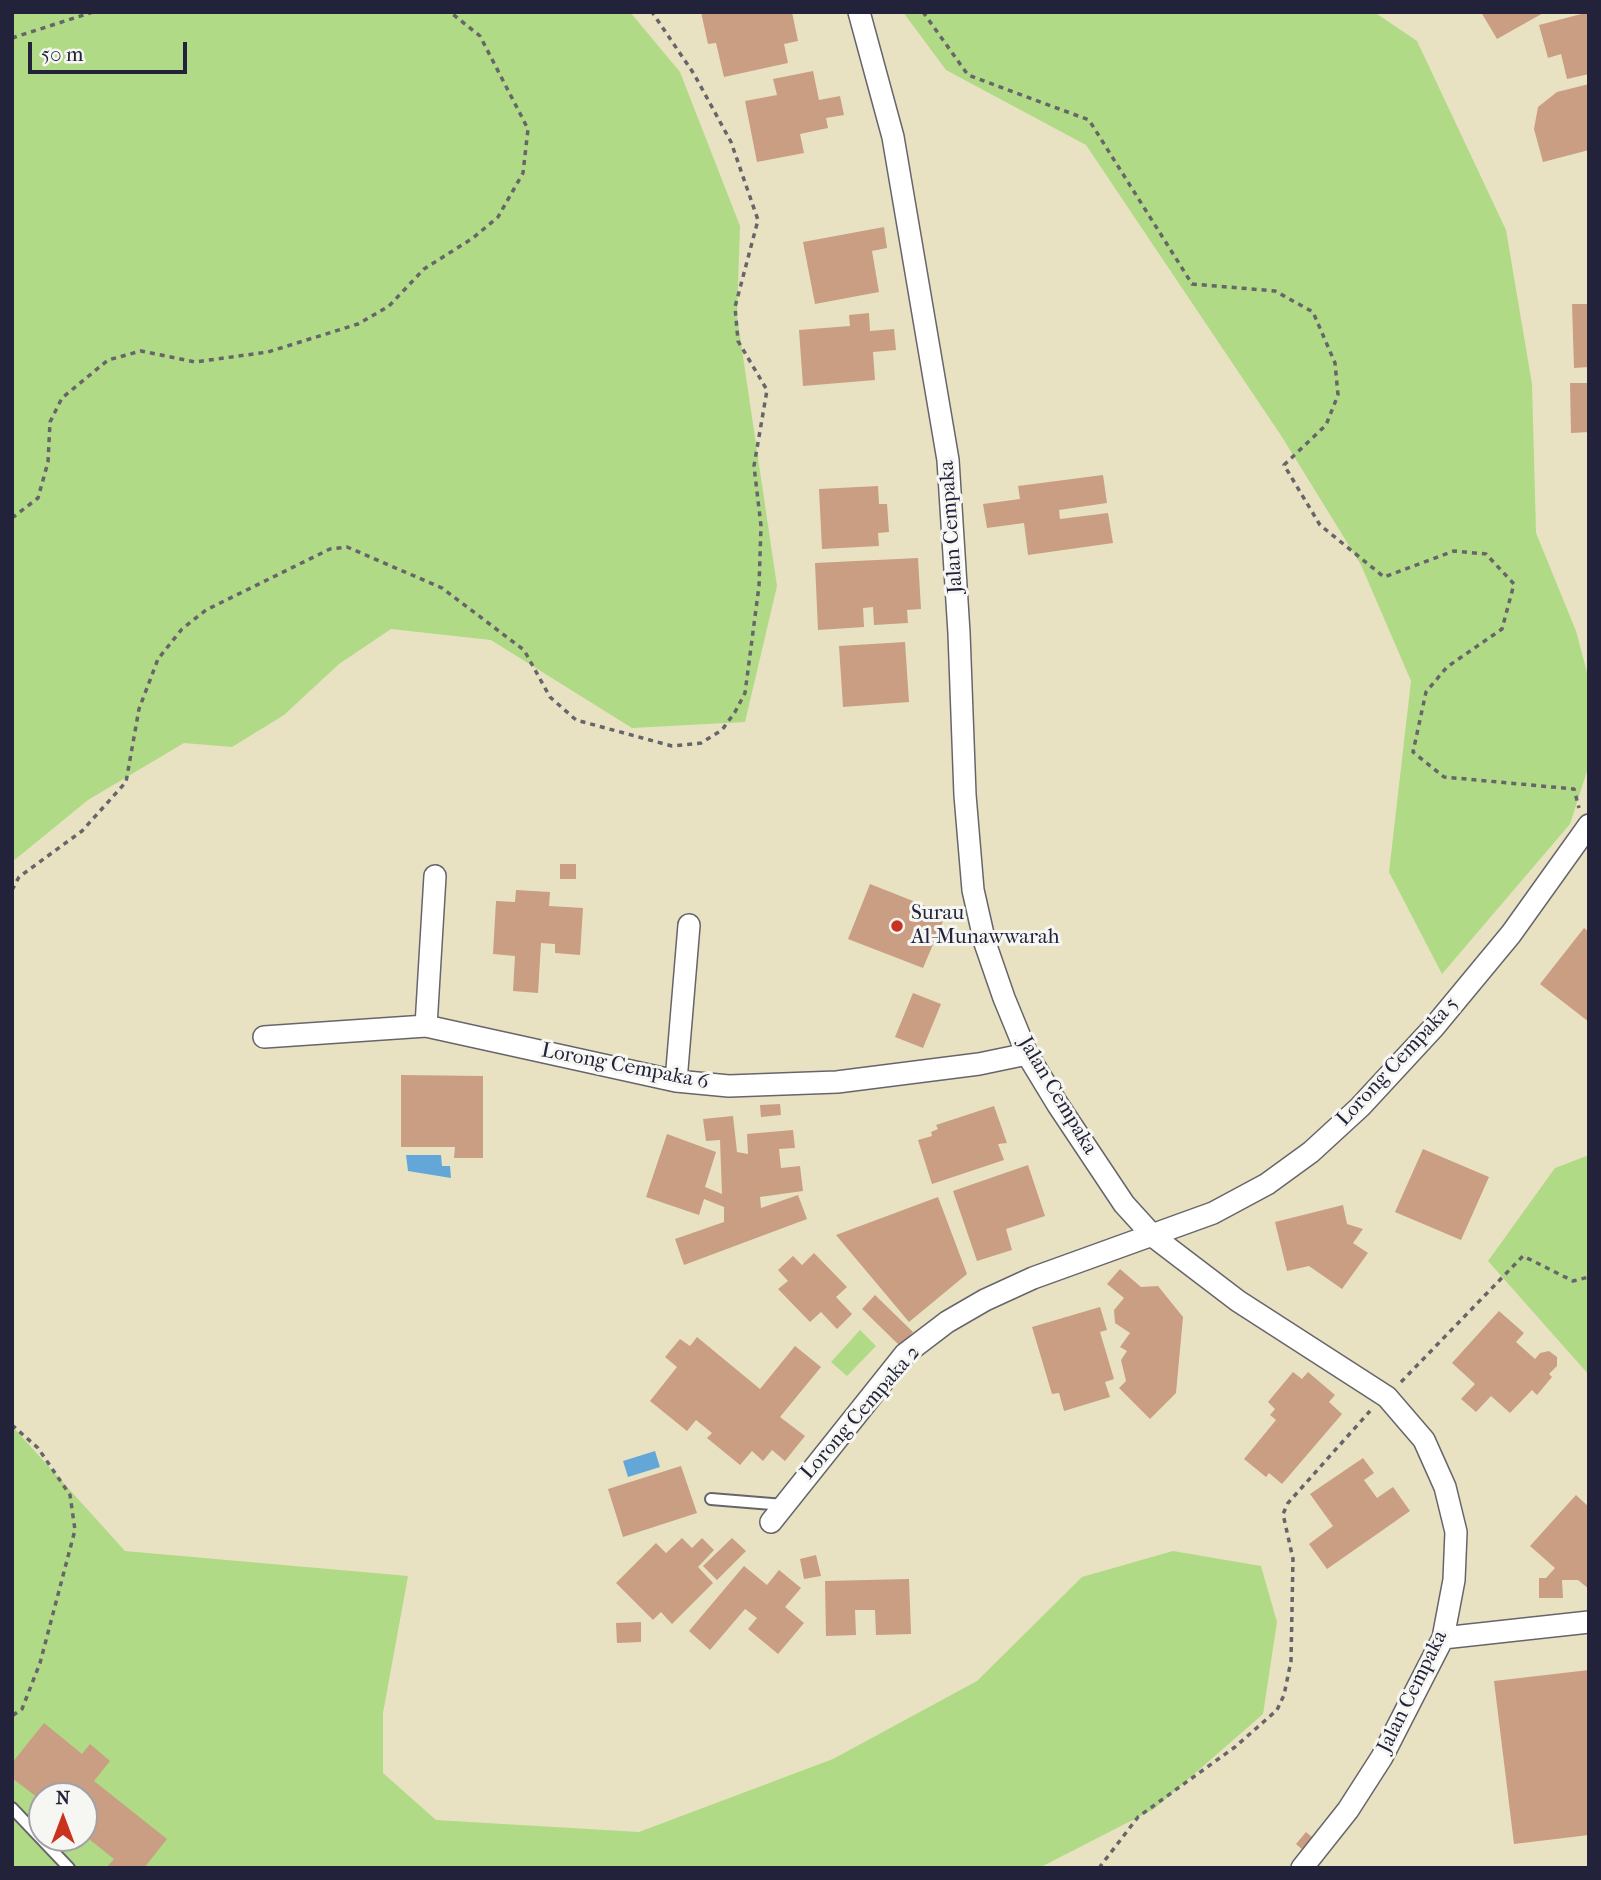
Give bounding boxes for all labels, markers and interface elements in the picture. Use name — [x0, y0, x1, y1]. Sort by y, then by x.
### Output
scale bar — [32, 28, 191, 72]
text: 50 m — [41, 42, 84, 66]
street label: Jalan Cempaka — [935, 460, 969, 594]
place label: Surau Al-Munawwarah — [911, 901, 1059, 951]
marker: Surau Al-Munawwarah — [889, 918, 905, 934]
street label: Lorong Cempaka 5 — [1332, 992, 1464, 1132]
street label: Jalan Cempaka — [1012, 1033, 1102, 1159]
street label: Lorong Cempaka 6 — [539, 1038, 711, 1096]
street label: Lorong Cempaka 2 — [796, 1341, 926, 1485]
street label: Jalan Cempaka — [1373, 1627, 1453, 1757]
north arrow — [28, 1782, 98, 1852]
text: N — [56, 1787, 70, 1809]

